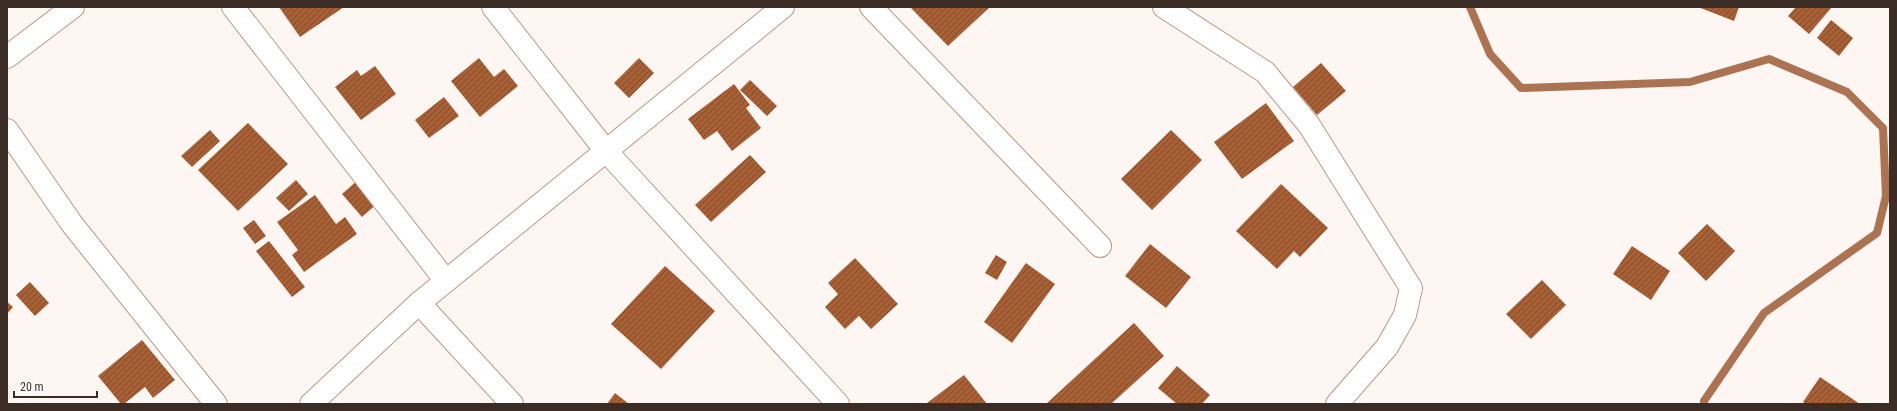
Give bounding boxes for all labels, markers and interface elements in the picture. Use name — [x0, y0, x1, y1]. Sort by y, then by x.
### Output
scale bar — [14, 373, 97, 399]
text: 20 m — [20, 380, 44, 394]

